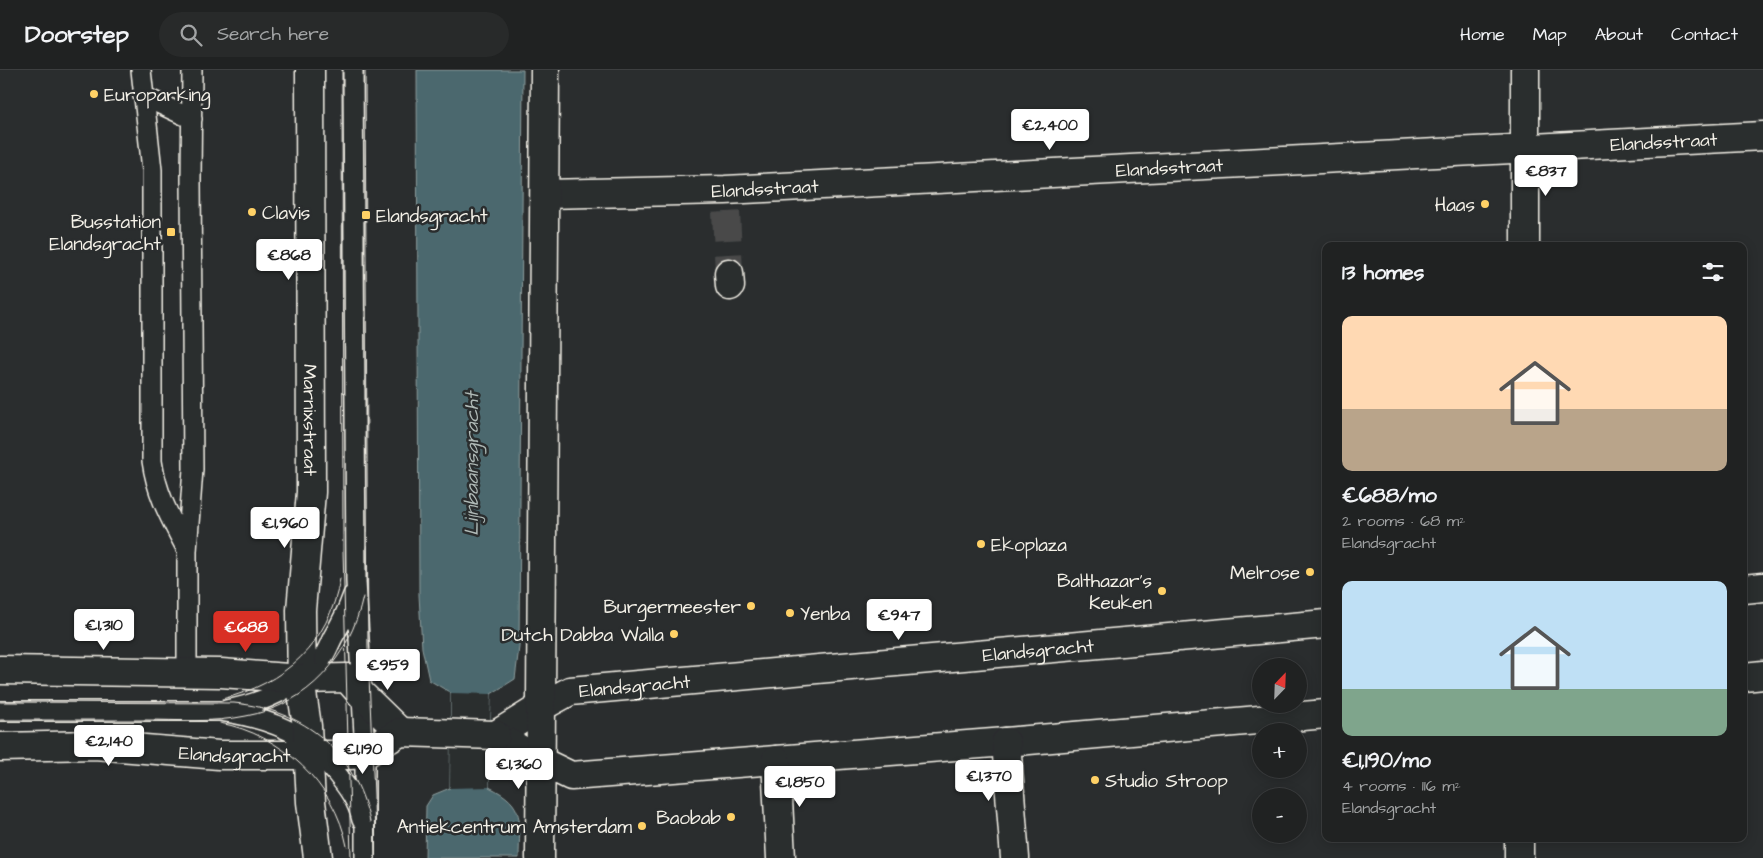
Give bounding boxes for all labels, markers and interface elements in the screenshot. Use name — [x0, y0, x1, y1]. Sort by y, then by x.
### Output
search box — [159, 12, 509, 57]
text: Doorstep — [25, 18, 129, 52]
icon: search — [177, 21, 205, 49]
text: Search here — [217, 21, 329, 48]
text: Home — [1460, 22, 1505, 47]
text: Map — [1533, 22, 1567, 47]
text: About — [1595, 22, 1643, 47]
text: Contact — [1671, 22, 1738, 47]
place label: Europarking — [104, 82, 211, 110]
marker: Europarking — [88, 88, 100, 100]
pin: €2,400 — [1009, 108, 1091, 151]
text: €2,400 — [1022, 114, 1078, 136]
street label: Elandsstraat — [1609, 126, 1718, 159]
street label: Elandsstraat — [1115, 152, 1224, 185]
pin: €837 — [1516, 154, 1576, 197]
text: €837 — [1525, 160, 1567, 182]
street label: Elandsstraat — [711, 173, 820, 205]
place label: Haas — [1435, 192, 1475, 219]
marker: Haas — [1479, 198, 1491, 210]
place label: Clavis — [262, 200, 310, 227]
place label: Elandsgracht — [376, 203, 488, 231]
marker: Clavis — [246, 206, 258, 218]
place label: Busstation Elandsgracht — [49, 209, 161, 259]
marker: Elandsgracht — [360, 209, 372, 221]
marker: Busstation Elandsgracht — [165, 226, 177, 238]
pin: €868 — [259, 238, 319, 281]
text: €868 — [267, 244, 311, 266]
text: 13 homes — [1342, 258, 1424, 287]
icon: filters — [1699, 258, 1727, 286]
icon: home — [1490, 348, 1580, 438]
street label: Marnixstraat — [296, 364, 323, 476]
water label: Lijnbaansgracht — [458, 390, 487, 536]
text: €688/mo — [1342, 481, 1437, 510]
pin: €1,960 — [244, 506, 326, 549]
text: 2 rooms · 68 m² — [1342, 510, 1465, 532]
text: €1,960 — [262, 512, 308, 534]
place label: Ekoplaza — [991, 532, 1067, 559]
text: Elandsgracht — [1342, 532, 1436, 554]
marker: Ekoplaza — [975, 538, 987, 550]
place label: Melrose — [1230, 560, 1300, 587]
marker: Melrose — [1304, 566, 1316, 578]
place label: Balthazar's Keuken — [1057, 568, 1152, 617]
marker: Balthazar's Keuken — [1156, 585, 1168, 597]
place label: Burgermeester — [603, 594, 742, 622]
pin: €947 — [869, 598, 929, 641]
marker: Burgermeester — [745, 600, 757, 612]
place label: Yenba — [800, 601, 851, 628]
text: €947 — [878, 604, 920, 626]
marker: Yenba — [784, 607, 796, 619]
pin: €1,310 — [63, 608, 145, 651]
pin: €688 — [216, 610, 276, 653]
icon: home — [1490, 613, 1580, 703]
text: €1,310 — [85, 614, 123, 636]
text: €688 — [224, 616, 268, 638]
place label: Dutch Dabba Walla — [502, 622, 664, 649]
marker: Dutch Dabba Walla — [668, 628, 680, 640]
street label: Elandsgracht — [981, 633, 1095, 669]
pin: €959 — [358, 648, 418, 691]
text: €959 — [367, 654, 409, 676]
north arrow — [1252, 658, 1308, 712]
map controls — [1252, 658, 1307, 843]
street label: Elandsgracht — [578, 668, 692, 705]
button: + — [1252, 723, 1307, 778]
pin: €2,140 — [68, 724, 150, 767]
text: €2,140 — [85, 730, 133, 752]
pin: €1,190 — [322, 732, 404, 775]
text: €1,190 — [344, 738, 382, 760]
street label: Elandsgracht — [178, 740, 291, 771]
text: €1,190/mo — [1342, 746, 1431, 775]
pin: €1,360 — [478, 748, 560, 790]
text: €1,360 — [496, 753, 542, 775]
pin: €1,370 — [948, 760, 1030, 802]
text: €1,370 — [966, 765, 1012, 787]
pin: €1,850 — [759, 766, 841, 808]
place label: Studio Stroop — [1105, 768, 1228, 795]
text: €1,850 — [775, 771, 825, 793]
marker: Studio Stroop — [1089, 774, 1101, 786]
text: 4 rooms · 116 m² — [1342, 775, 1461, 797]
button: − — [1252, 788, 1307, 843]
text: Elandsgracht — [1342, 797, 1436, 819]
place label: Baobab — [656, 805, 721, 832]
marker: Baobab — [725, 811, 737, 823]
place label: Antiekcentrum Amsterdam — [397, 814, 632, 841]
marker: Antiekcentrum Amsterdam — [636, 820, 648, 832]

